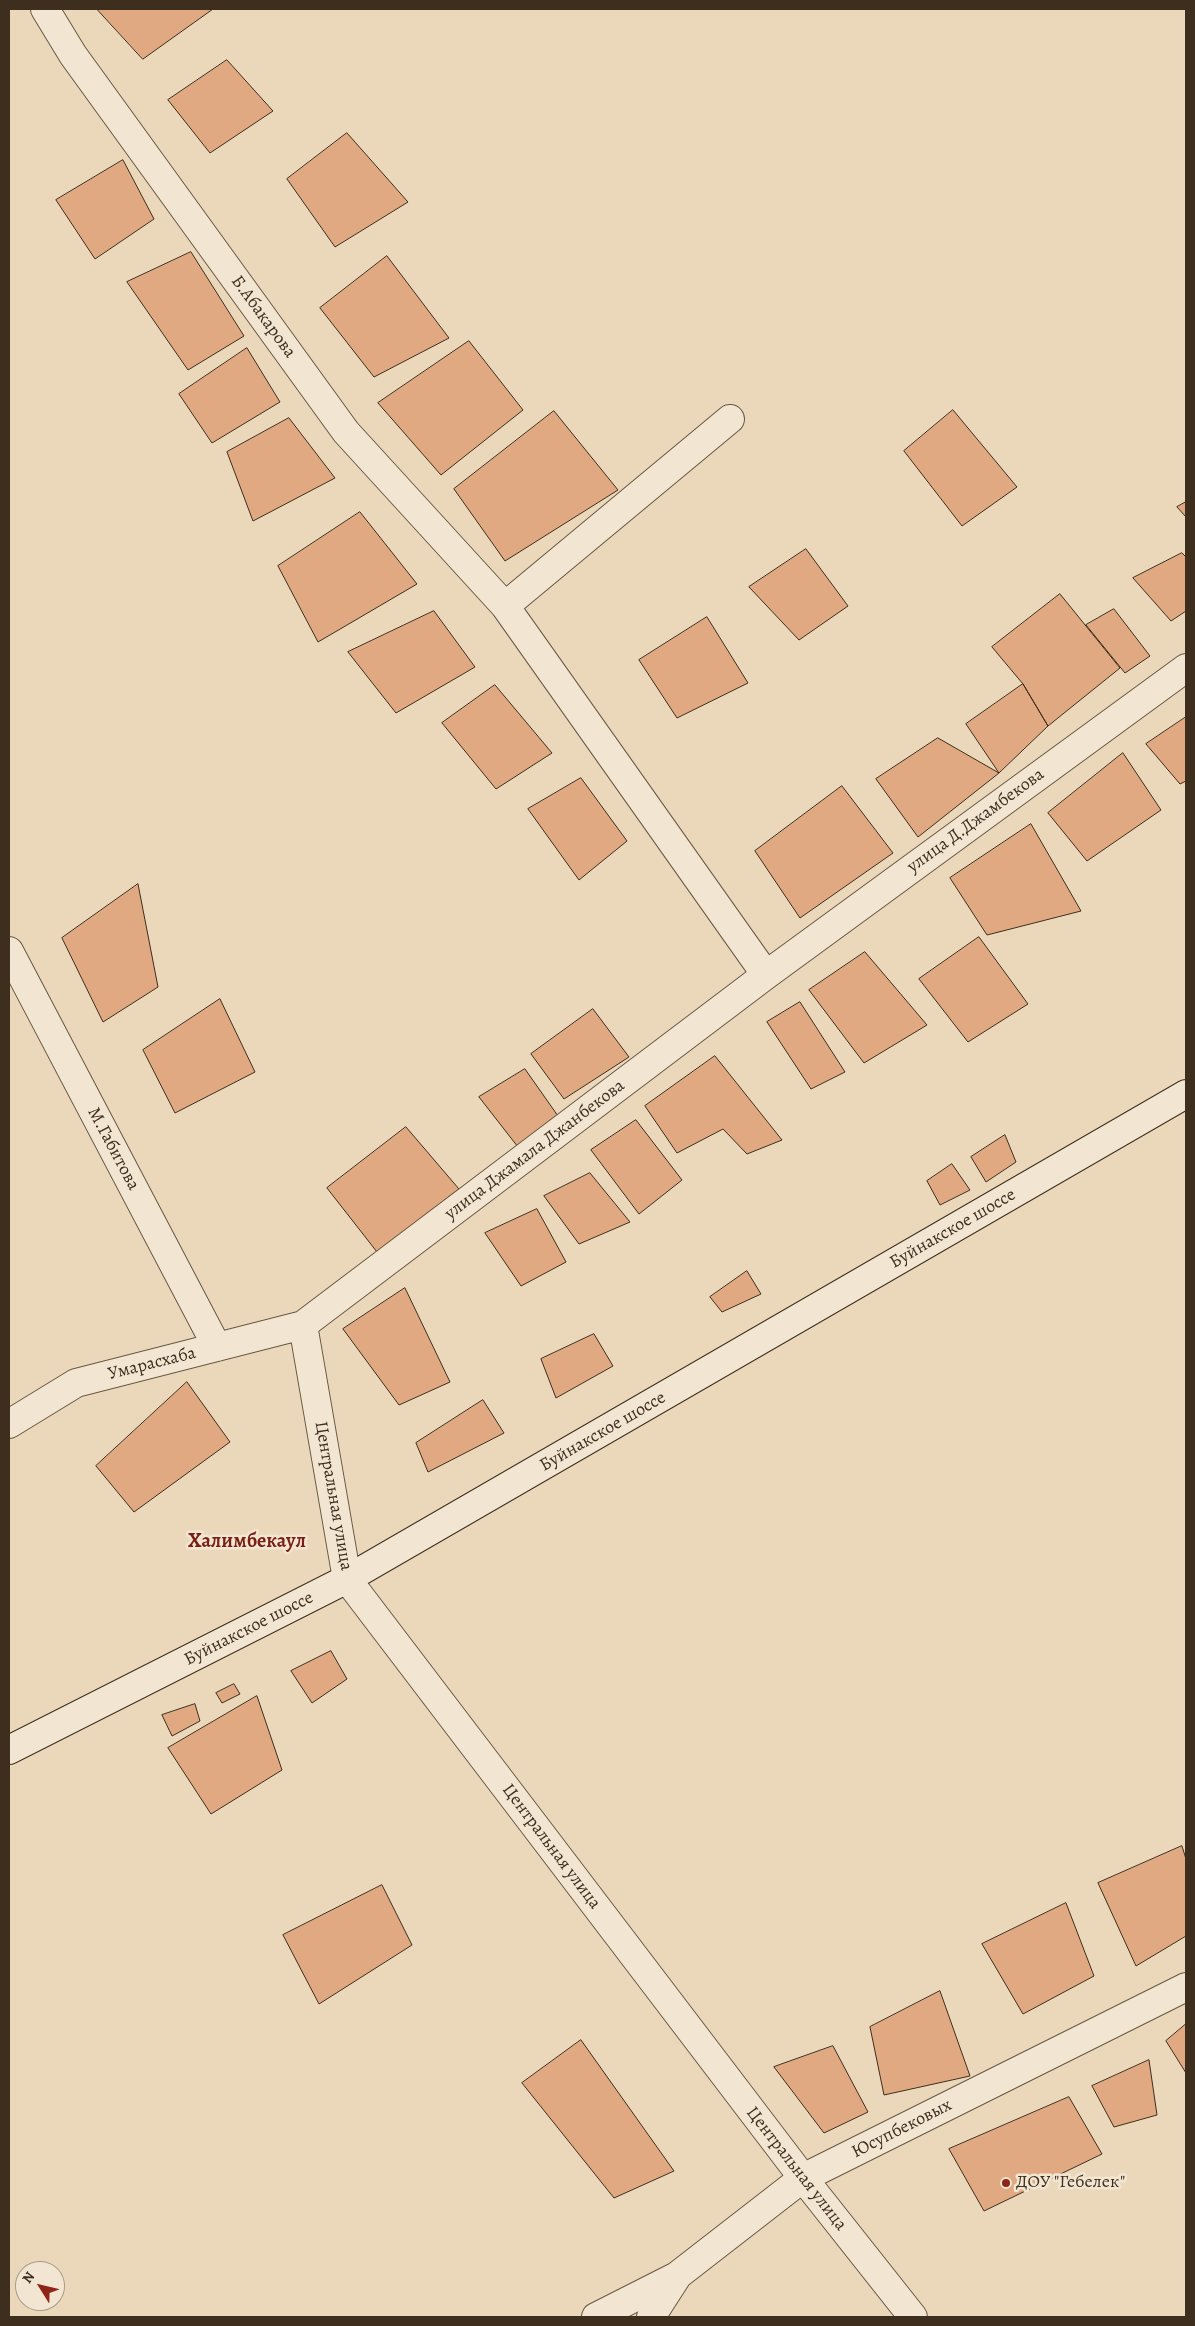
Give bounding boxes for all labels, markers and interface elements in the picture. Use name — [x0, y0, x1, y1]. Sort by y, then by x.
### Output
street label: Б.Абакарова — [226, 272, 300, 362]
street label: улица Д.Джамбекова — [903, 764, 1049, 878]
street label: улица Джамала Джанбекова — [441, 1075, 629, 1225]
street label: М.Габитова — [82, 1104, 144, 1194]
street label: Буйнакское шоссе — [886, 1184, 1020, 1274]
street label: Умарасхаба — [106, 1343, 198, 1385]
street label: Буйнакское шоссе — [536, 1387, 670, 1477]
street label: Центральная улица — [309, 1420, 357, 1572]
district label: Халимбекаул — [188, 1530, 306, 1554]
street label: Буйнакское шоссе — [181, 1587, 317, 1671]
street label: Центральная улица — [497, 1780, 605, 1914]
street label: Юсупбековых — [848, 2095, 956, 2163]
street label: Центральная улица — [741, 2103, 851, 2235]
place label: ДОУ "Гебелек" — [1016, 2172, 1125, 2194]
marker: ДОУ "Гебелек" — [1000, 2177, 1012, 2189]
north arrow — [15, 2261, 65, 2311]
text: N — [18, 2268, 39, 2287]

